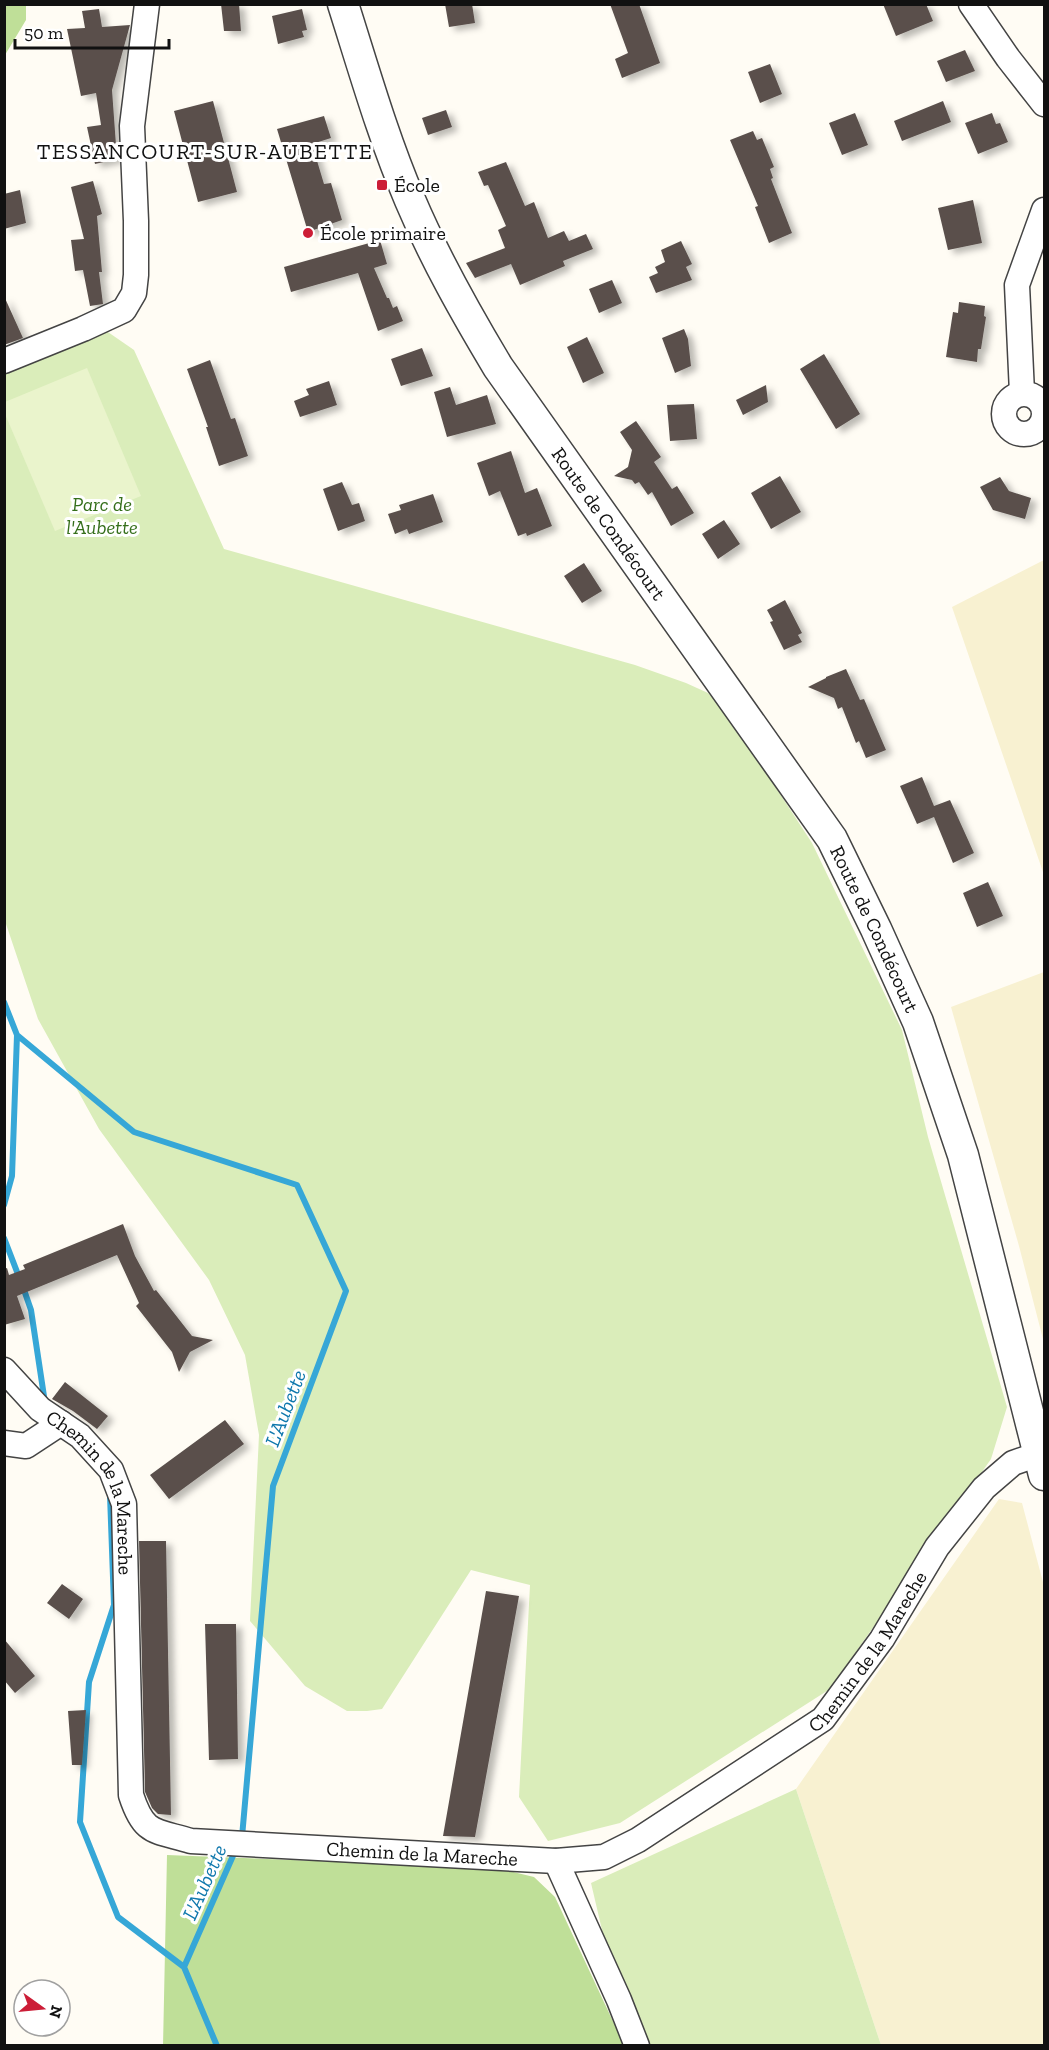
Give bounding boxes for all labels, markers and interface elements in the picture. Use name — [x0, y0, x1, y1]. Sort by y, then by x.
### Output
scale bar — [15, 12, 170, 50]
text: 50 m — [24, 22, 64, 44]
district label: TESSANCOURT-SUR-AUBETTE — [37, 138, 373, 165]
place label: École — [394, 173, 440, 197]
marker: École — [375, 178, 389, 192]
place label: École primaire — [320, 221, 446, 245]
marker: École primaire — [301, 226, 315, 240]
street label: Route de Condécourt — [547, 443, 671, 605]
park label: Parc de l'Aubette — [66, 492, 138, 539]
street label: Route de Condécourt — [825, 842, 924, 1017]
water label: L'Aubette — [259, 1366, 311, 1450]
street label: Chemin de la Mareche — [42, 1405, 138, 1575]
street label: Chemin de la Mareche — [804, 1567, 932, 1737]
street label: Chemin de la Mareche — [326, 1836, 519, 1871]
water label: L'Aubette — [176, 1841, 232, 1923]
north arrow — [12, 1978, 72, 2038]
text: N — [45, 2003, 67, 2020]

